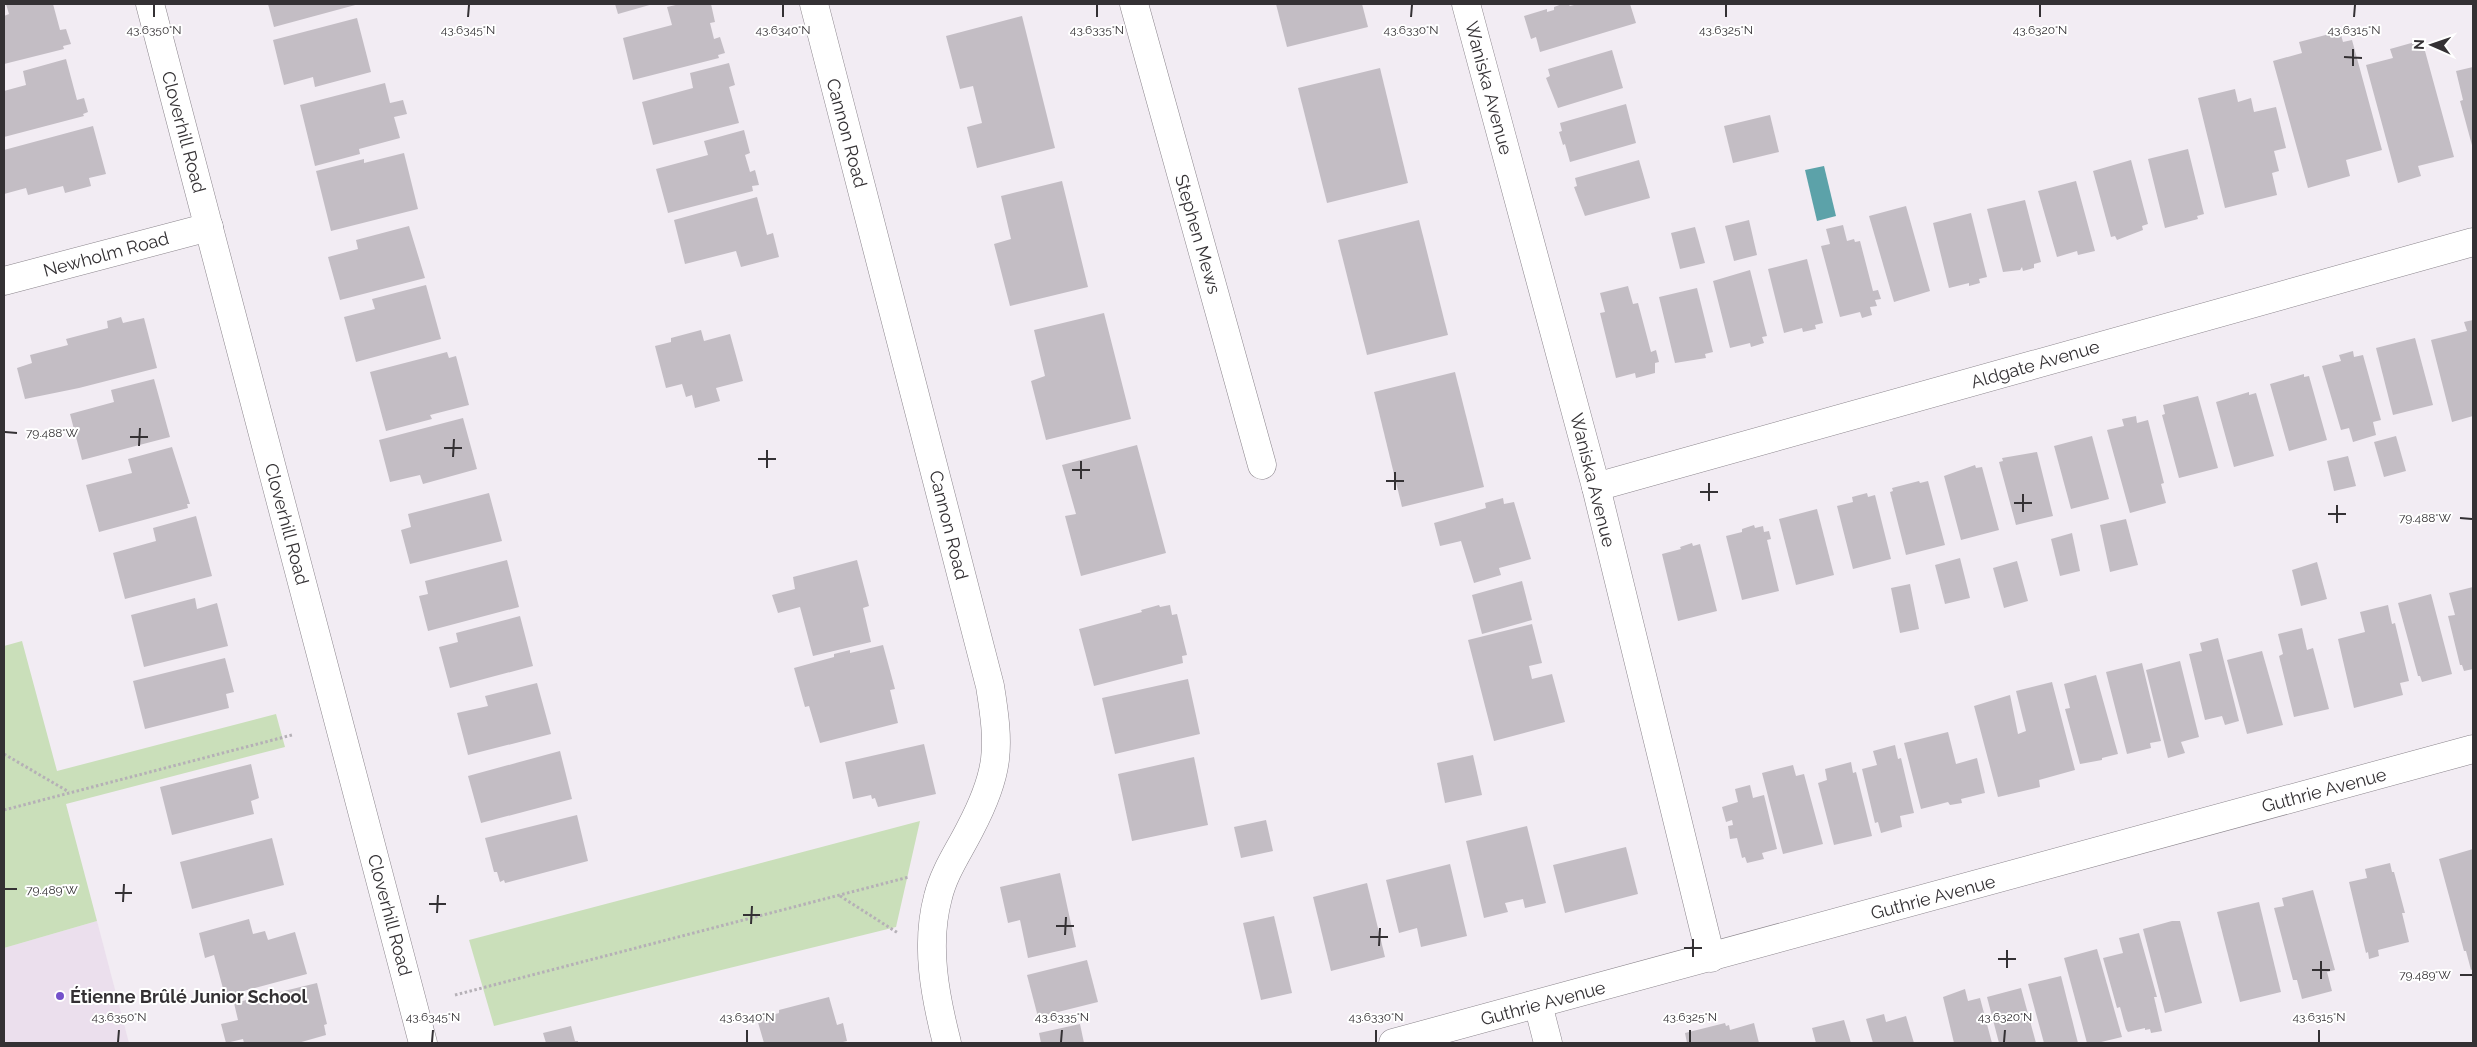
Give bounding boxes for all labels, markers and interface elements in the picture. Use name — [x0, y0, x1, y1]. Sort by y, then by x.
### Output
street label: Waniska Avenue — [1461, 19, 1517, 157]
north arrow — [2407, 20, 2457, 70]
text: 43.6350°N — [127, 23, 181, 37]
text: 43.6345°N — [441, 23, 495, 37]
text: 43.6340°N — [756, 23, 810, 37]
text: 43.6335°N — [1070, 23, 1124, 37]
text: 43.6330°N — [1384, 23, 1438, 37]
text: 43.6325°N — [1699, 23, 1753, 37]
text: 43.6320°N — [2013, 23, 2067, 37]
text: 43.6315°N — [2327, 23, 2381, 37]
text: N — [2411, 39, 2427, 50]
street label: Cloverhill Road — [158, 69, 210, 195]
street label: Cannon Road — [822, 76, 872, 190]
street label: Stephen Mews — [1171, 172, 1225, 297]
street label: Newholm Road — [41, 227, 171, 281]
street label: Aldgate Avenue — [1968, 335, 2102, 392]
street label: Waniska Avenue — [1566, 411, 1620, 550]
text: 79.488°W — [26, 426, 79, 440]
street label: Cloverhill Road — [261, 461, 313, 587]
street label: Cannon Road — [925, 468, 973, 582]
text: 79.488°W — [2399, 511, 2452, 525]
street label: Guthrie Avenue — [2259, 763, 2389, 817]
street label: Cloverhill Road — [364, 852, 416, 978]
street label: Guthrie Avenue — [1868, 870, 1998, 924]
text: 79.489°W — [26, 883, 78, 897]
text: 79.489°W — [2399, 968, 2451, 982]
street label: Guthrie Avenue — [1478, 976, 1608, 1030]
place label: Étienne Brûlé Junior School — [70, 986, 307, 1007]
marker: Étienne Brûlé Junior School — [54, 990, 66, 1002]
text: 43.6350°N — [92, 1010, 146, 1024]
text: 43.6345°N — [406, 1010, 460, 1024]
text: 43.6340°N — [720, 1010, 774, 1024]
text: 43.6335°N — [1035, 1010, 1089, 1024]
text: 43.6330°N — [1349, 1010, 1403, 1024]
text: 43.6325°N — [1663, 1010, 1717, 1024]
text: 43.6320°N — [1978, 1010, 2032, 1024]
text: 43.6315°N — [2292, 1010, 2346, 1024]

